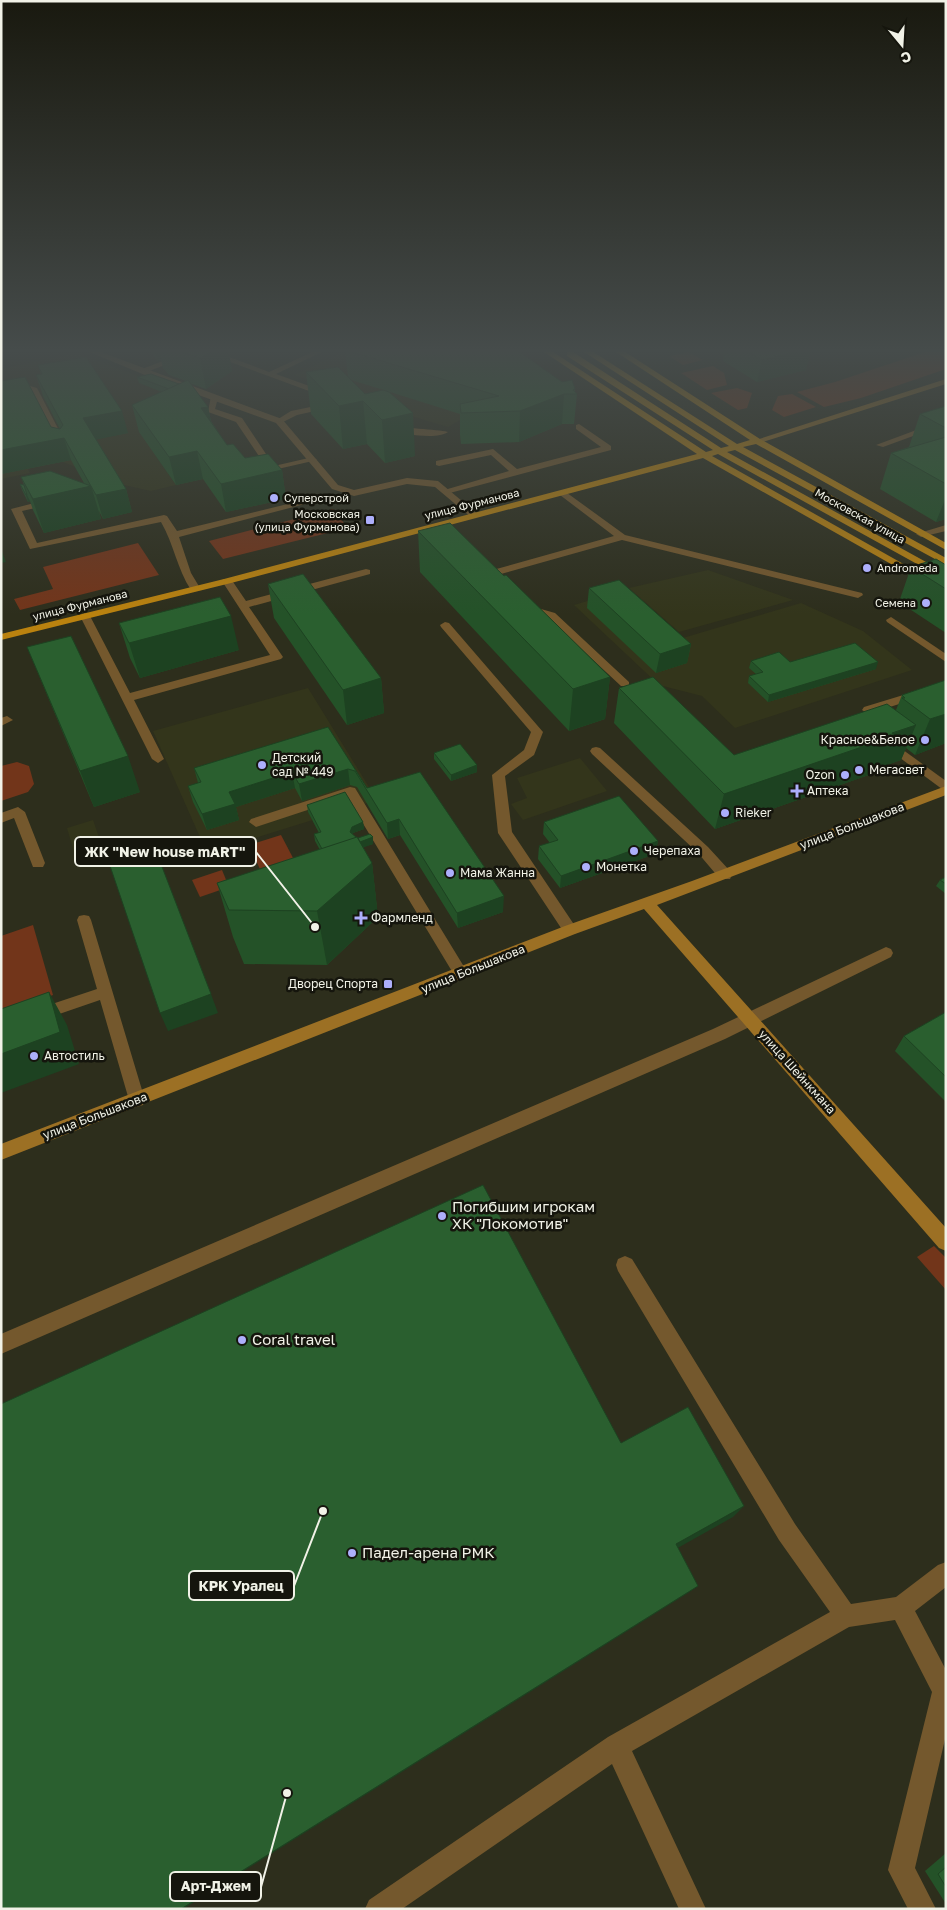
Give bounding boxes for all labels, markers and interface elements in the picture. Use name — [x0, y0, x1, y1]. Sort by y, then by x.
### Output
north arrow — [877, 20, 927, 70]
text: С — [899, 48, 914, 67]
street label: улица Фурманова — [423, 485, 521, 522]
street label: Московская улица — [813, 485, 907, 546]
place label: Суперстрой — [284, 491, 349, 504]
marker: Суперстрой — [268, 492, 280, 504]
place label: Московская (улица Фурманова) — [254, 507, 360, 533]
marker: Московская (улица Фурманова) — [364, 514, 376, 526]
place label: Andromeda — [877, 561, 938, 574]
marker: Andromeda — [861, 562, 873, 574]
street label: улица Фурманова — [31, 586, 129, 623]
place label: Семена — [875, 596, 916, 609]
marker: Семена — [920, 597, 932, 609]
place label: Красное&Белое — [820, 732, 915, 747]
marker: Красное&Белое — [919, 734, 931, 746]
place label: Детский сад № 449 — [272, 750, 334, 779]
marker: Детский сад № 449 — [256, 759, 268, 771]
place label: Мегасвет — [869, 762, 925, 777]
marker: Мегасвет — [853, 764, 865, 776]
place label: Ozon — [806, 767, 835, 782]
marker: Ozon — [839, 769, 851, 781]
place label: Аптека — [807, 783, 849, 798]
marker: Аптека — [791, 785, 803, 797]
street label: улица Большакова — [798, 799, 906, 852]
place label: Rieker — [735, 805, 772, 820]
marker: Rieker — [719, 807, 731, 819]
callout: ЖК "New house mART" — [75, 837, 256, 866]
text: ЖК "New house mART" — [85, 843, 245, 860]
place label: Черепаха — [644, 843, 701, 858]
marker: Черепаха — [628, 845, 640, 857]
place label: Монетка — [596, 859, 647, 874]
marker: Монетка — [580, 861, 592, 873]
place label: Мама Жанна — [460, 865, 535, 880]
marker: Мама Жанна — [444, 867, 456, 879]
place label: Фармленд — [371, 910, 433, 925]
marker: Фармленд — [355, 912, 367, 924]
street label: улица Большакова — [419, 941, 527, 996]
place label: Дворец Спорта — [288, 976, 378, 991]
marker: Дворец Спорта — [382, 978, 394, 990]
street label: улица Шейнкмана — [756, 1027, 839, 1117]
place label: Автостиль — [44, 1048, 105, 1063]
marker: Автостиль — [28, 1050, 40, 1062]
street label: улица Большакова — [41, 1089, 149, 1142]
place label: Погибшим игрокам ХК "Локомотив" — [452, 1197, 595, 1232]
marker: Погибшим игрокам ХК "Локомотив" — [436, 1210, 448, 1222]
place label: Coral travel — [252, 1330, 336, 1348]
marker: Coral travel — [236, 1334, 248, 1346]
place label: Падел-арена РМК — [362, 1543, 495, 1561]
marker: Падел-арена РМК — [346, 1547, 358, 1559]
callout: КРК Уралец — [189, 1571, 294, 1600]
text: КРК Уралец — [198, 1577, 284, 1594]
callout: Арт-Джем — [170, 1872, 261, 1901]
text: Арт-Джем — [181, 1877, 251, 1894]

